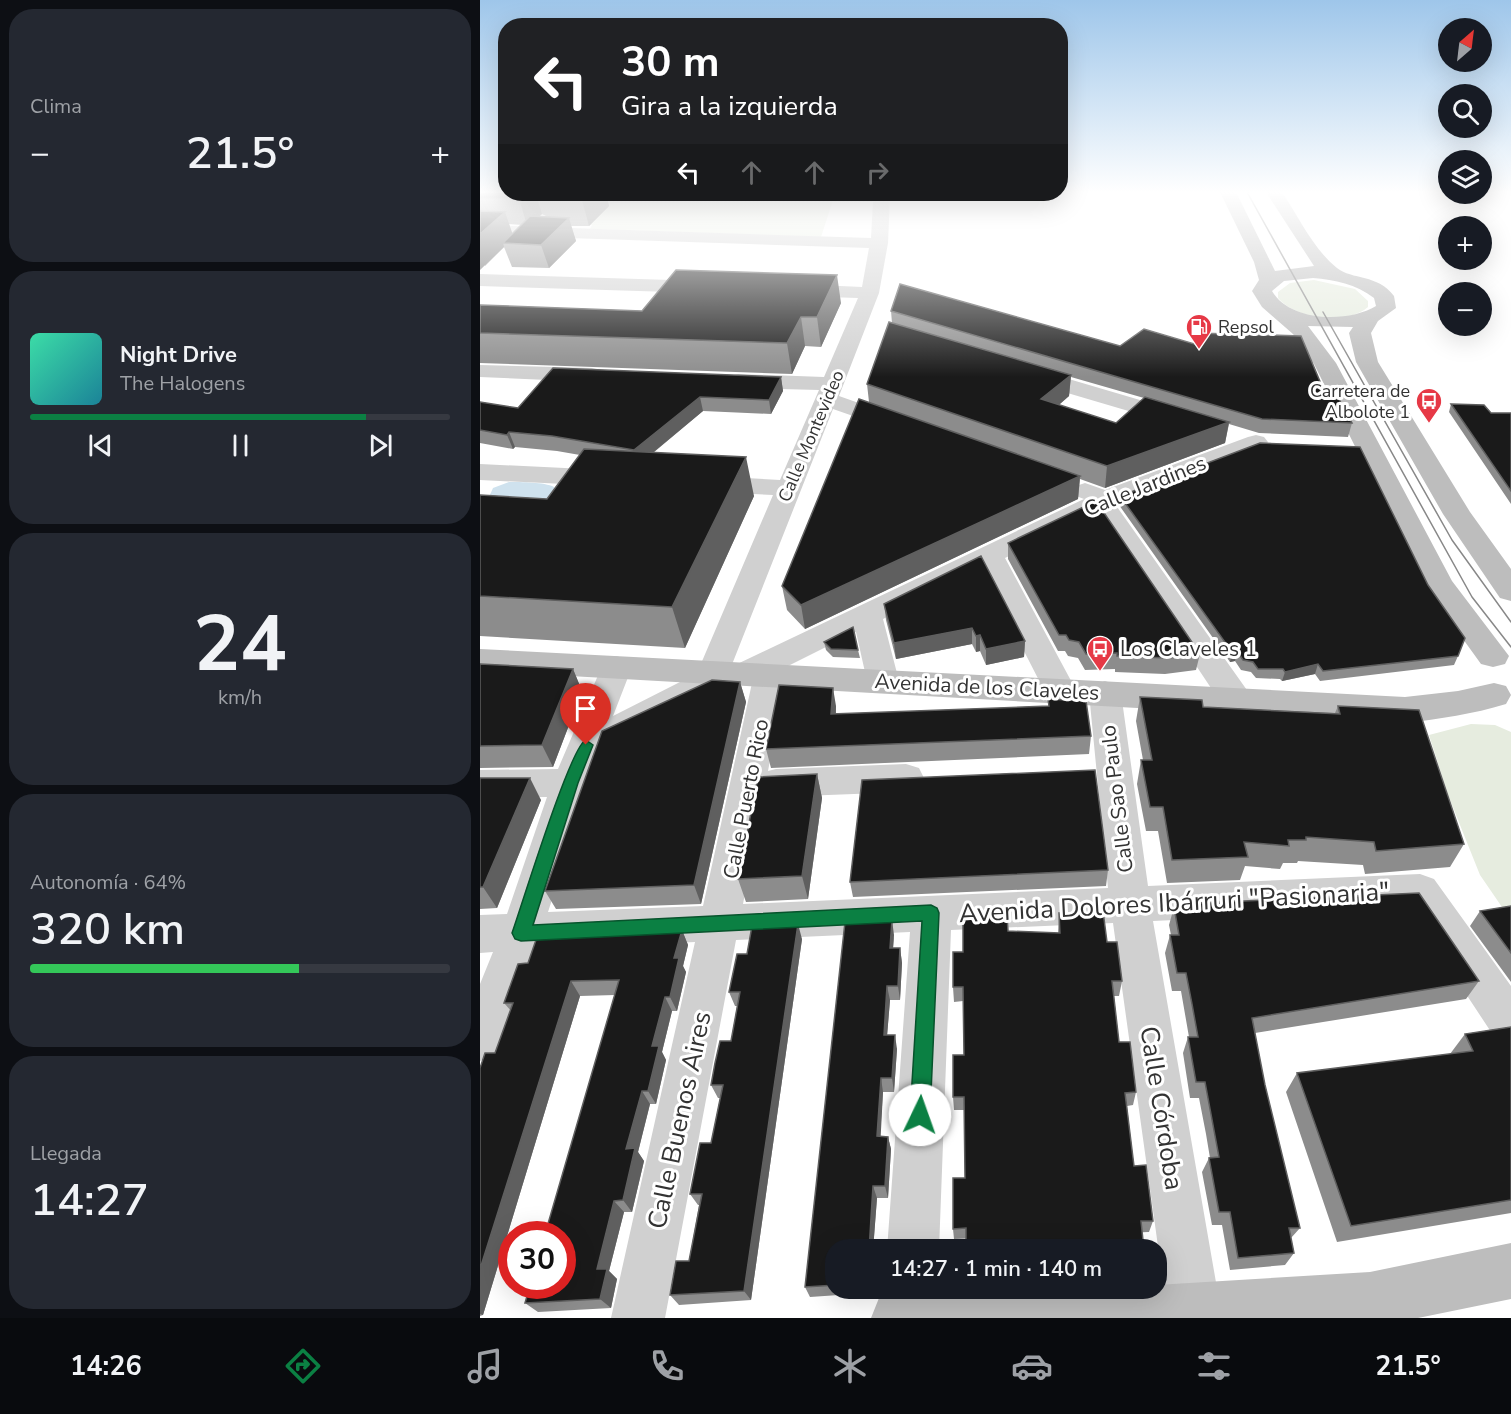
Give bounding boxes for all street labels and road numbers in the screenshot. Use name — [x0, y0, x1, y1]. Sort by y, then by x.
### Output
street label: Calle Montevideo — [772, 366, 850, 506]
street label: Calle Jardines — [1080, 449, 1210, 523]
street label: Avenida de los Claveles — [874, 667, 1100, 707]
street label: Calle Puerto Rico — [717, 717, 775, 881]
street label: Calle Sao Paulo — [1094, 724, 1140, 874]
street label: Avenida Dolores Ibárruri "Pasionaria" — [958, 874, 1390, 931]
street label: Calle Buenos Aires — [639, 1008, 720, 1232]
street label: Calle Córdoba — [1131, 1024, 1192, 1192]

